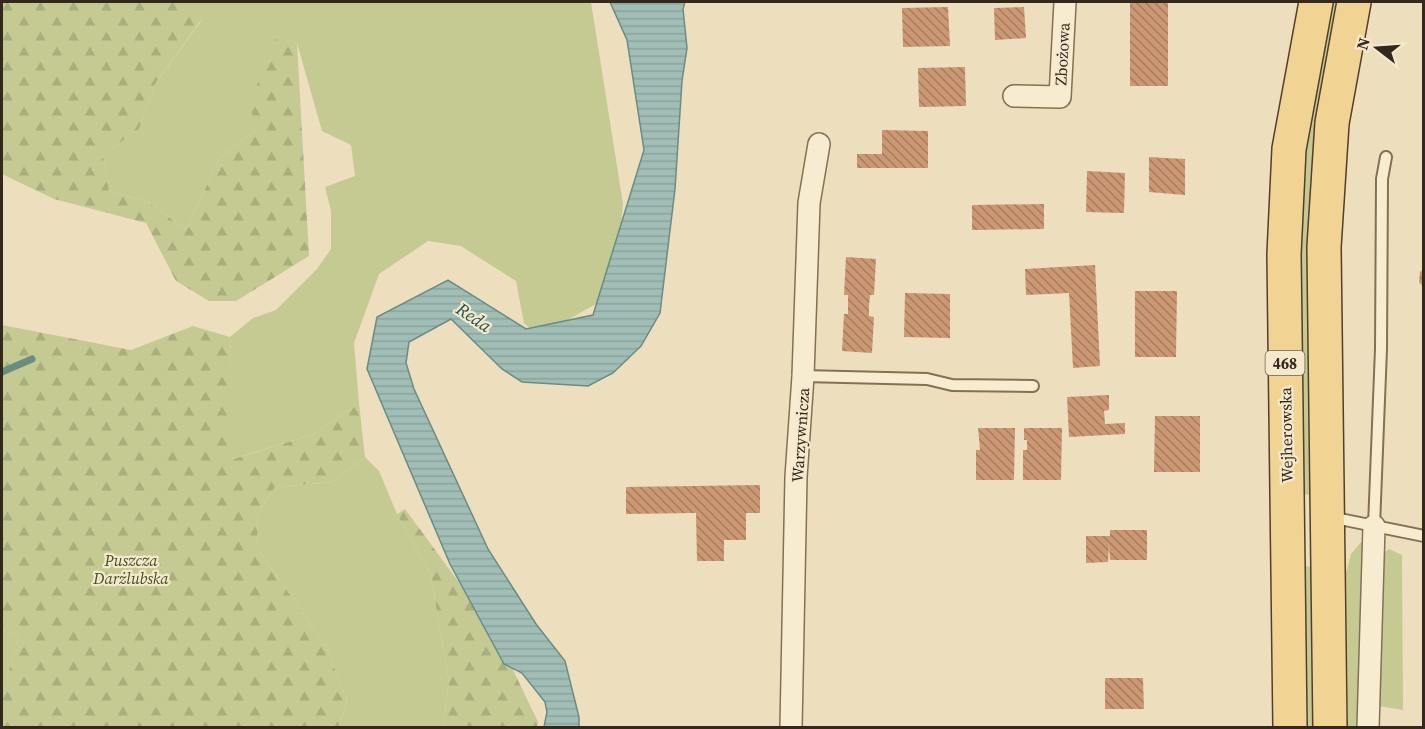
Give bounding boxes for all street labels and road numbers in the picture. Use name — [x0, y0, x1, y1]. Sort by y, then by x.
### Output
street label: Zbożowa — [1049, 21, 1075, 86]
road number: 468 — [1266, 351, 1304, 375]
street label: Warzywnicza — [786, 386, 814, 483]
street label: Wejherowska — [1274, 386, 1298, 483]

